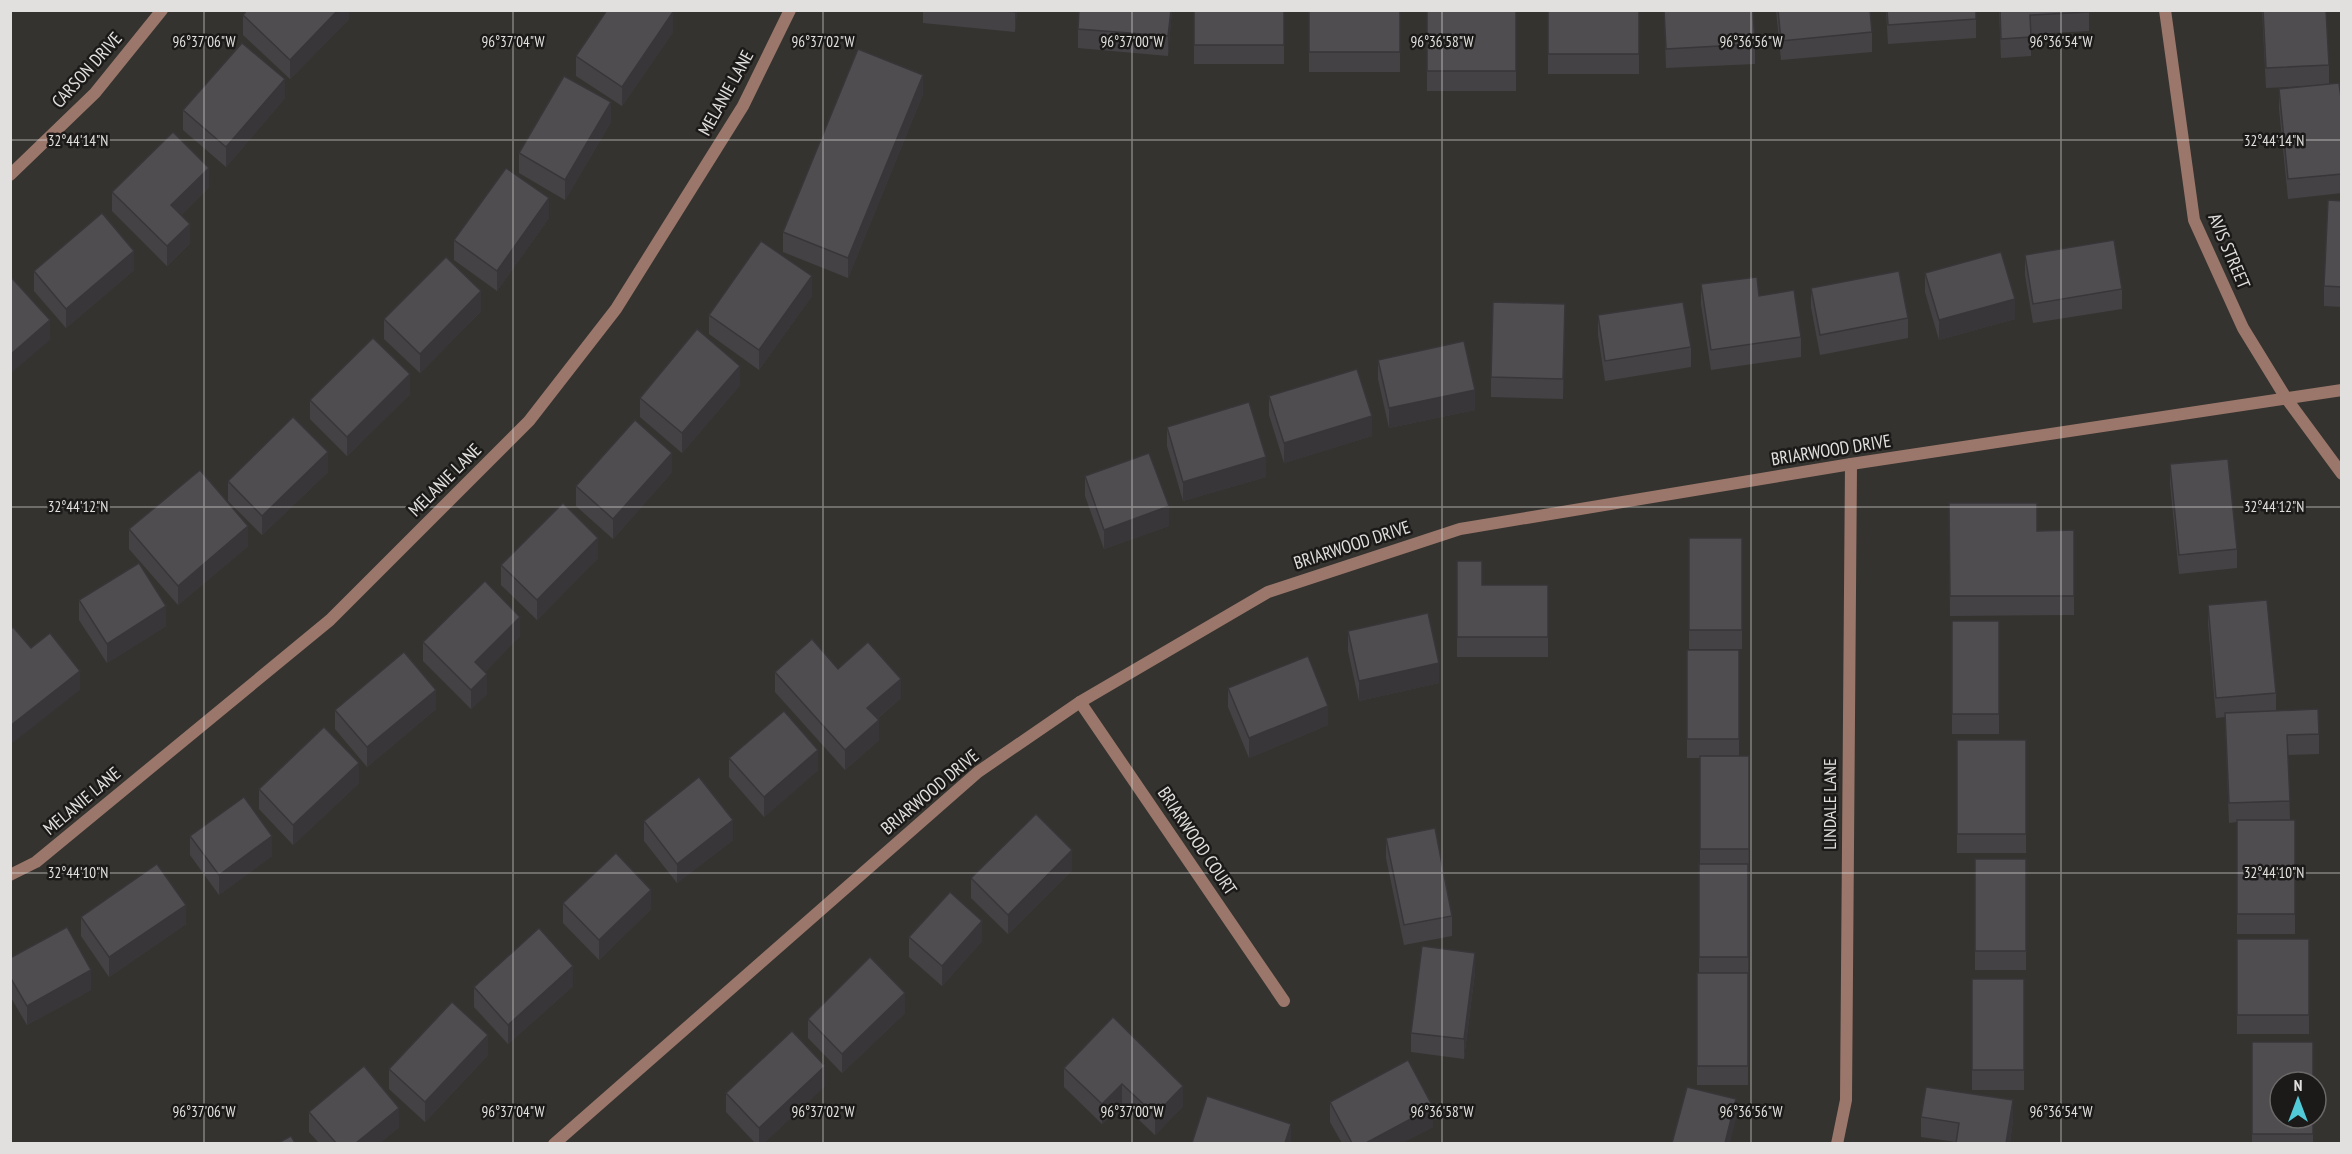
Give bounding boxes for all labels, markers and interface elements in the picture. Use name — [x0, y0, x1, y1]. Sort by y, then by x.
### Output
street label: CARSON DRIVE — [47, 27, 127, 112]
text: 96°37'06"W — [172, 32, 236, 51]
text: 96°37'04"W — [481, 32, 545, 51]
text: 96°37'02"W — [791, 32, 855, 51]
text: 96°37'00"W — [1100, 32, 1164, 51]
text: 96°36'58"W — [1410, 32, 1474, 51]
text: 96°36'56"W — [1719, 32, 1783, 51]
text: 96°36'54"W — [2029, 32, 2093, 51]
street label: MELANIE LANE — [693, 46, 758, 140]
text: 32°44'14"N — [48, 131, 108, 150]
text: 32°44'14"N — [2244, 131, 2304, 150]
street label: AVIS STREET — [2203, 210, 2256, 292]
street label: BRIARWOOD DRIVE — [1769, 429, 1893, 470]
street label: MELANIE LANE — [403, 438, 486, 521]
text: 32°44'12"N — [48, 497, 108, 516]
text: 32°44'12"N — [2244, 497, 2304, 516]
street label: BRIARWOOD DRIVE — [1291, 515, 1413, 574]
street label: BRIARWOOD DRIVE — [876, 744, 983, 839]
street label: LINDALE LANE — [1818, 758, 1841, 850]
street label: MELANIE LANE — [38, 762, 125, 840]
street label: BRIARWOOD COURT — [1153, 782, 1242, 899]
text: 32°44'10"N — [48, 863, 108, 882]
text: 32°44'10"N — [2244, 863, 2304, 882]
north arrow — [2268, 1070, 2328, 1130]
text: N — [2294, 1075, 2302, 1095]
text: 96°37'06"W — [172, 1102, 236, 1121]
text: 96°37'04"W — [481, 1102, 545, 1121]
text: 96°37'02"W — [791, 1102, 855, 1121]
text: 96°37'00"W — [1100, 1102, 1164, 1121]
text: 96°36'58"W — [1410, 1102, 1474, 1121]
text: 96°36'56"W — [1719, 1102, 1783, 1121]
text: 96°36'54"W — [2029, 1102, 2093, 1121]

